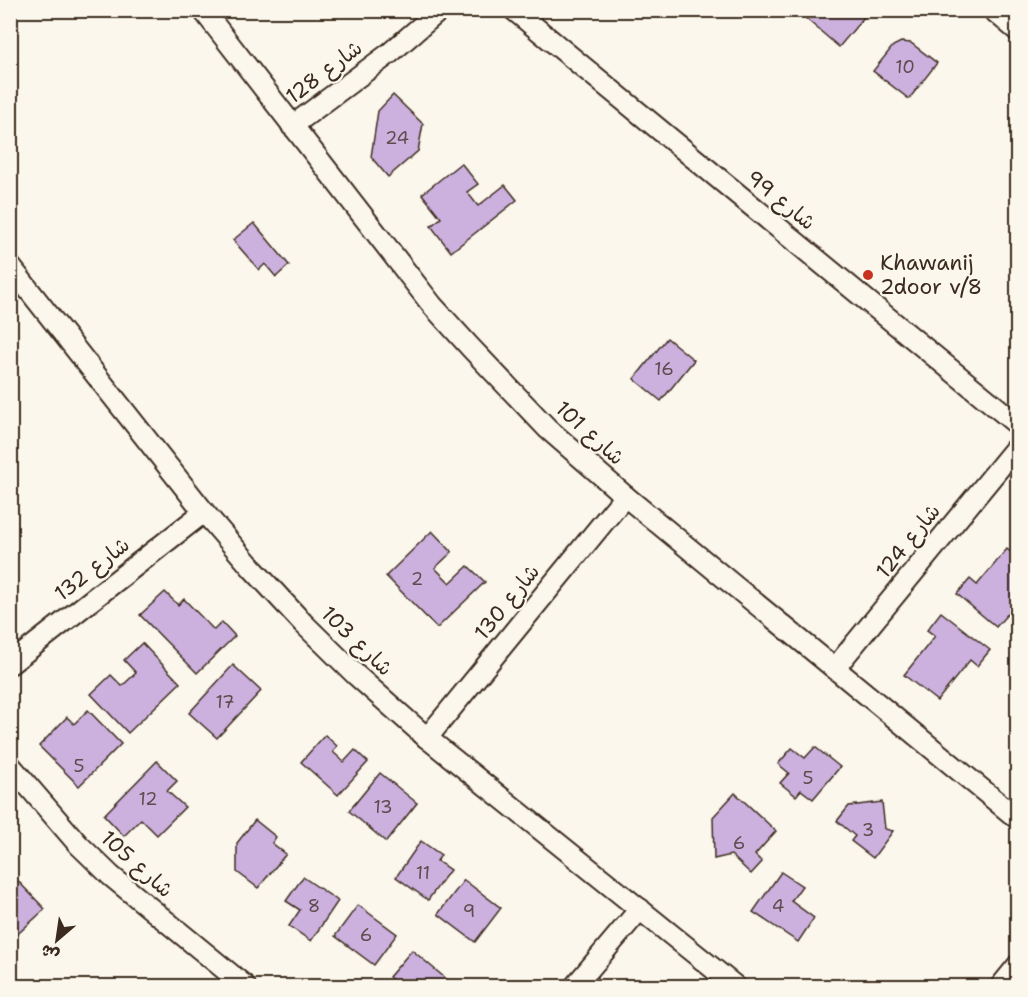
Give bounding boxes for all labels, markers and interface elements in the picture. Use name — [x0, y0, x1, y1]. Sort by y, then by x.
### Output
street label: شارع 128 — [280, 34, 369, 111]
house number: 10 — [895, 55, 915, 79]
house number: 24 — [385, 126, 409, 150]
street label: شارع 99 — [740, 164, 821, 237]
place label: Khawanij 2door v/8 — [880, 249, 982, 301]
marker: Khawanij 2door v/8 — [861, 268, 875, 282]
house number: 16 — [654, 357, 674, 381]
street label: شارع 101 — [549, 395, 630, 472]
street label: شارع 124 — [869, 498, 947, 585]
street label: شارع 132 — [49, 531, 136, 608]
street label: شارع 130 — [468, 558, 547, 646]
house number: 2 — [411, 567, 423, 591]
street label: شارع 103 — [315, 600, 399, 683]
house number: 17 — [215, 690, 235, 714]
house number: 5 — [73, 754, 85, 778]
house number: 5 — [802, 766, 814, 790]
house number: 12 — [138, 787, 158, 811]
house number: 13 — [373, 795, 393, 819]
house number: 3 — [862, 818, 874, 842]
street label: شارع 105 — [94, 824, 179, 905]
house number: 6 — [733, 831, 745, 855]
house number: 11 — [416, 861, 430, 885]
house number: 8 — [308, 894, 320, 918]
house number: 4 — [772, 894, 784, 918]
house number: 9 — [463, 899, 475, 923]
north arrow — [27, 910, 87, 970]
house number: 6 — [360, 923, 372, 947]
text: ش — [37, 939, 63, 966]

